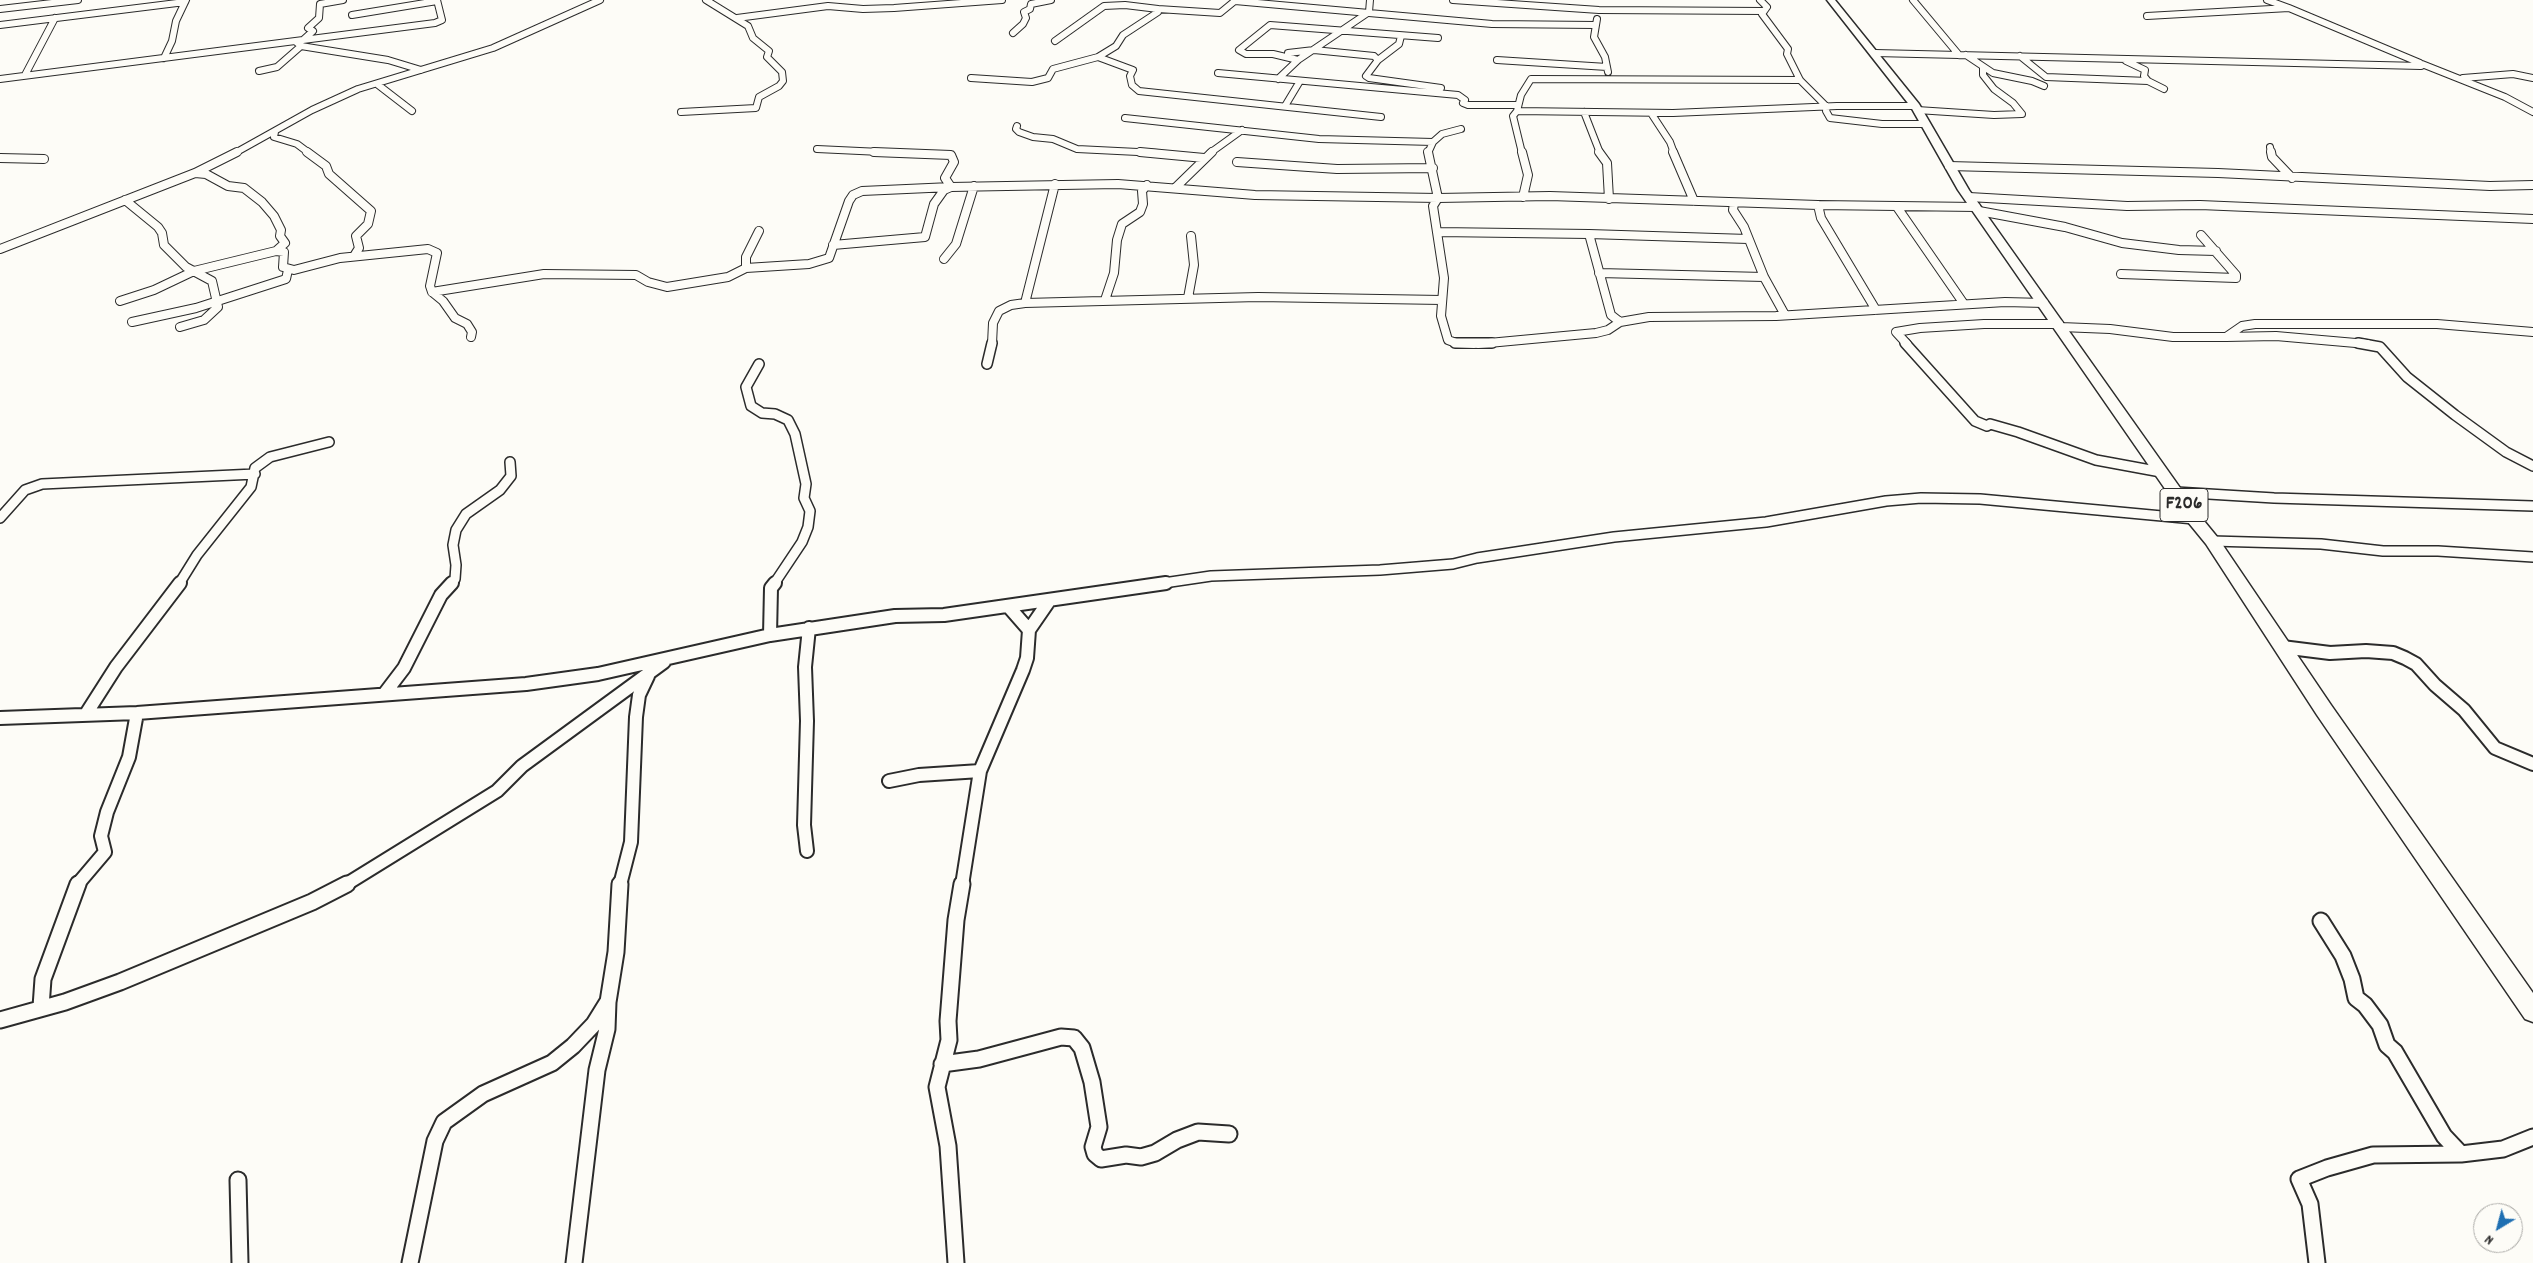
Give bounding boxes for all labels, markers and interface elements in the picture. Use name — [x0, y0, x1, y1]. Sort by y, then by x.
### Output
road number: F206 — [2160, 488, 2208, 522]
north arrow — [2473, 1203, 2523, 1253]
text: N — [2481, 1229, 2498, 1249]

